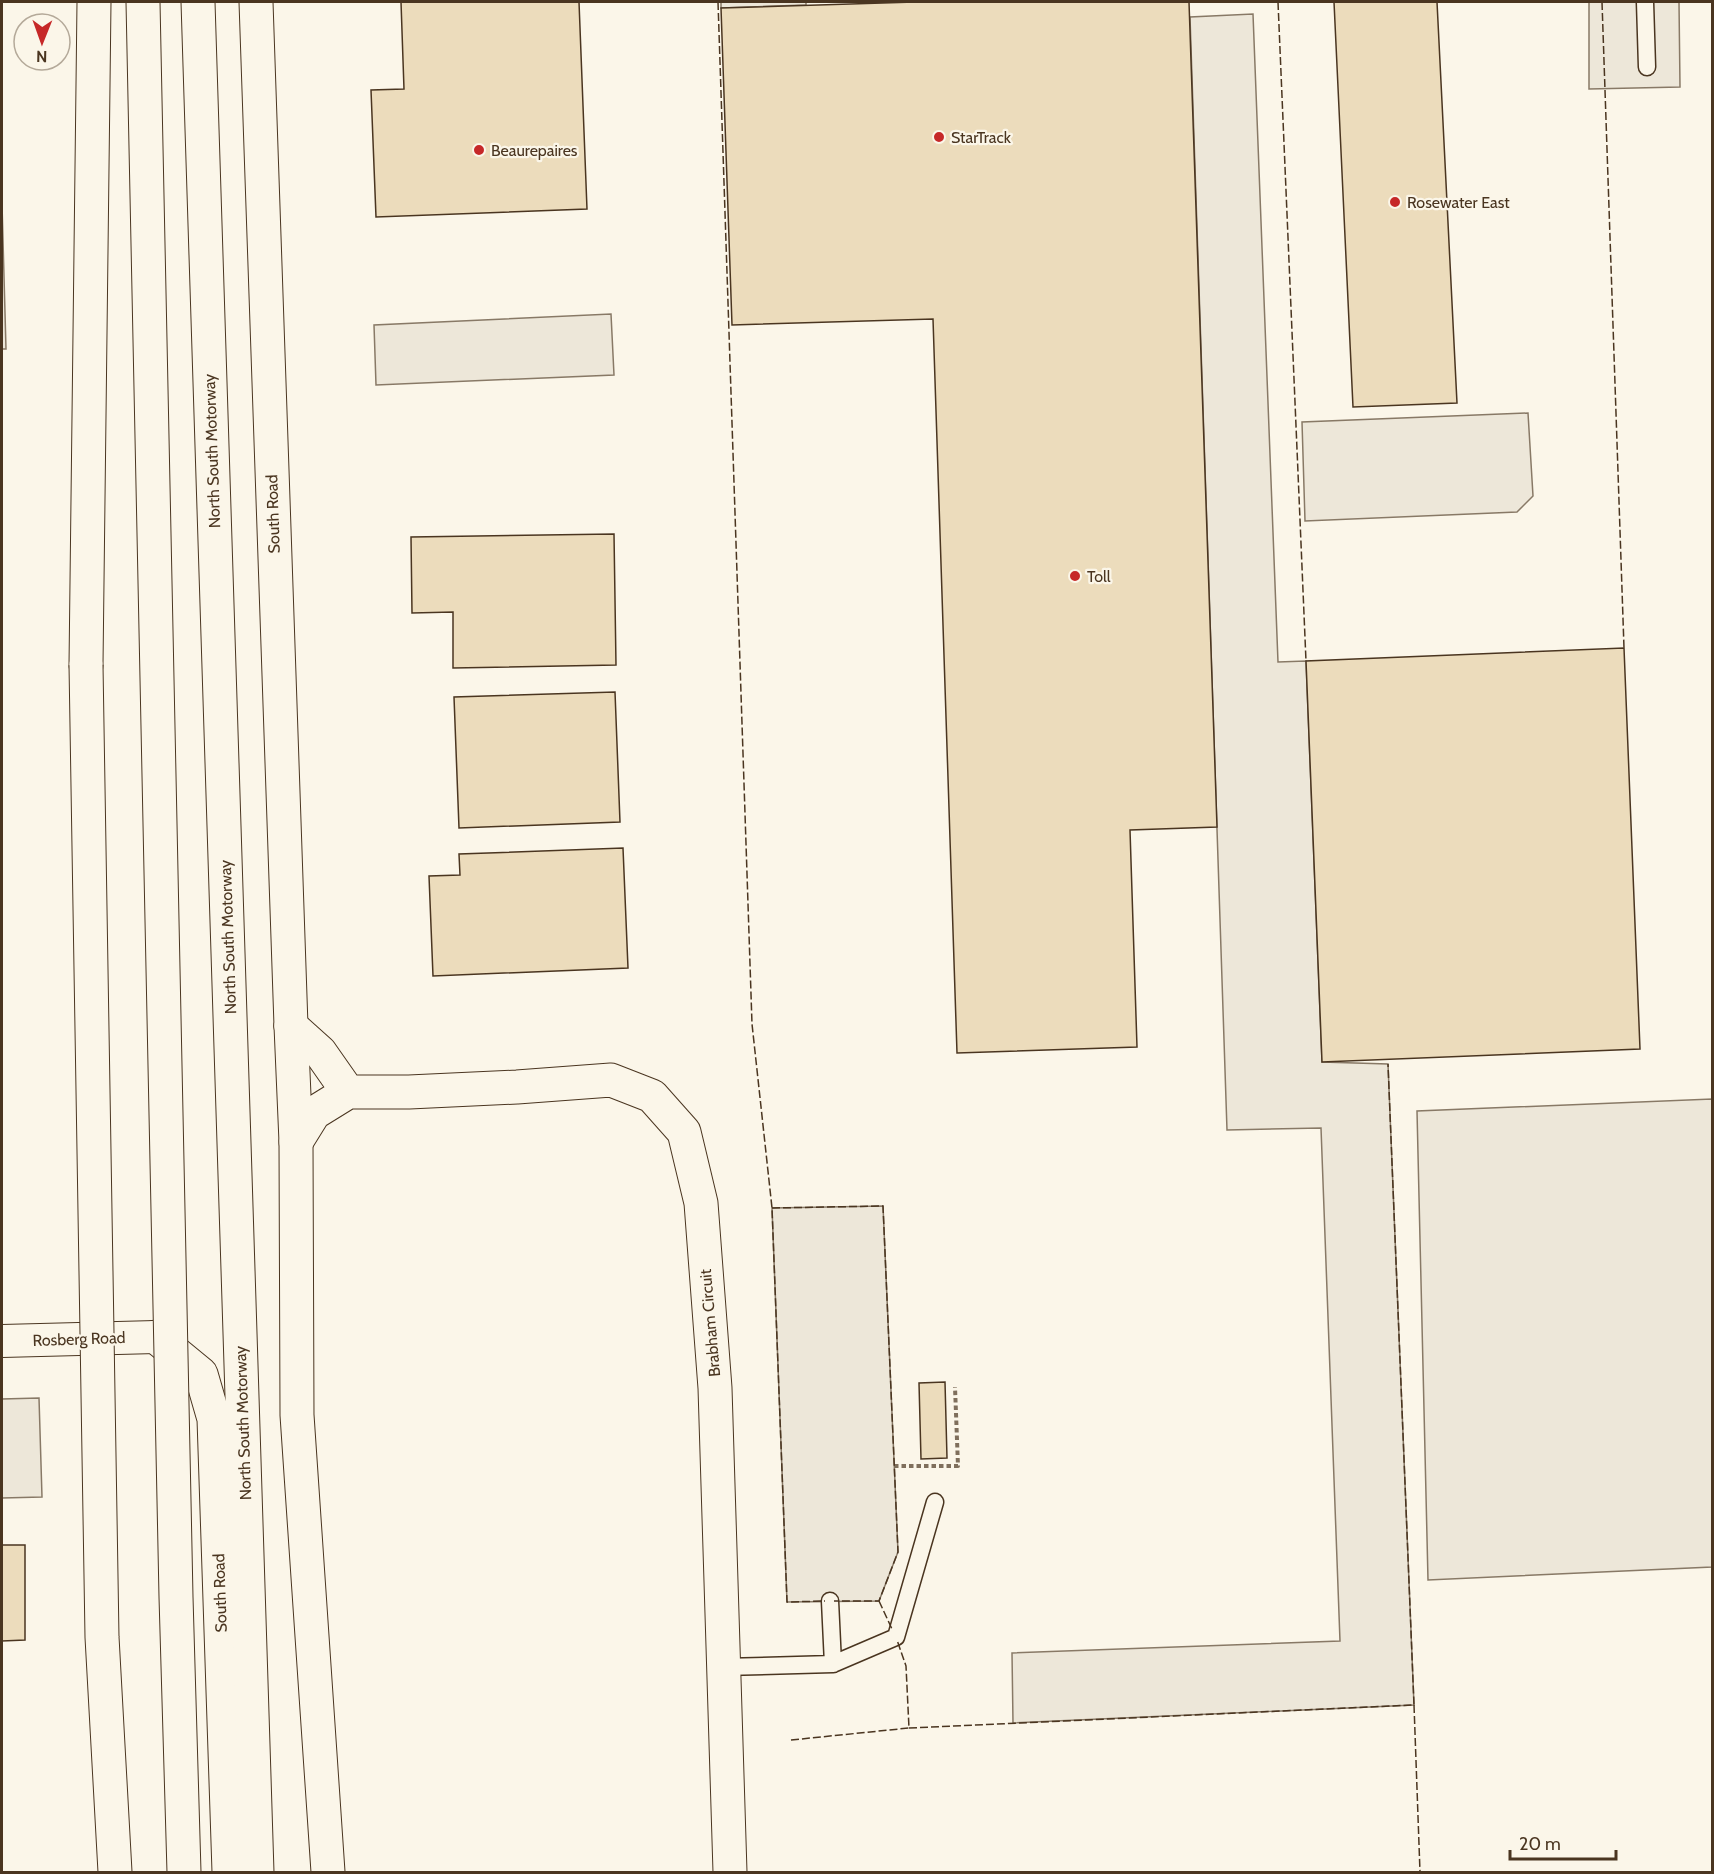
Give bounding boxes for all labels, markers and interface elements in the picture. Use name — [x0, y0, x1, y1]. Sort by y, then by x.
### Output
north arrow — [12, 12, 72, 72]
text: N — [36, 47, 48, 66]
place label: StarTrack — [951, 128, 1012, 147]
marker: StarTrack — [932, 130, 946, 144]
place label: Beaurepaires — [491, 141, 578, 160]
marker: Beaurepaires — [472, 143, 486, 157]
place label: Rosewater East — [1407, 193, 1510, 212]
marker: Rosewater East — [1388, 195, 1402, 209]
street label: North South Motorway — [200, 374, 224, 528]
street label: South Road — [262, 474, 284, 554]
place label: Toll — [1087, 567, 1111, 586]
marker: Toll — [1068, 569, 1082, 583]
street label: North South Motorway — [216, 860, 240, 1014]
street label: Brabham Circuit — [696, 1268, 724, 1378]
street label: Rosberg Road — [32, 1328, 126, 1350]
street label: North South Motorway — [231, 1346, 255, 1500]
street label: South Road — [209, 1553, 231, 1633]
scale bar — [1510, 1823, 1616, 1861]
text: 20 m — [1519, 1833, 1561, 1855]

